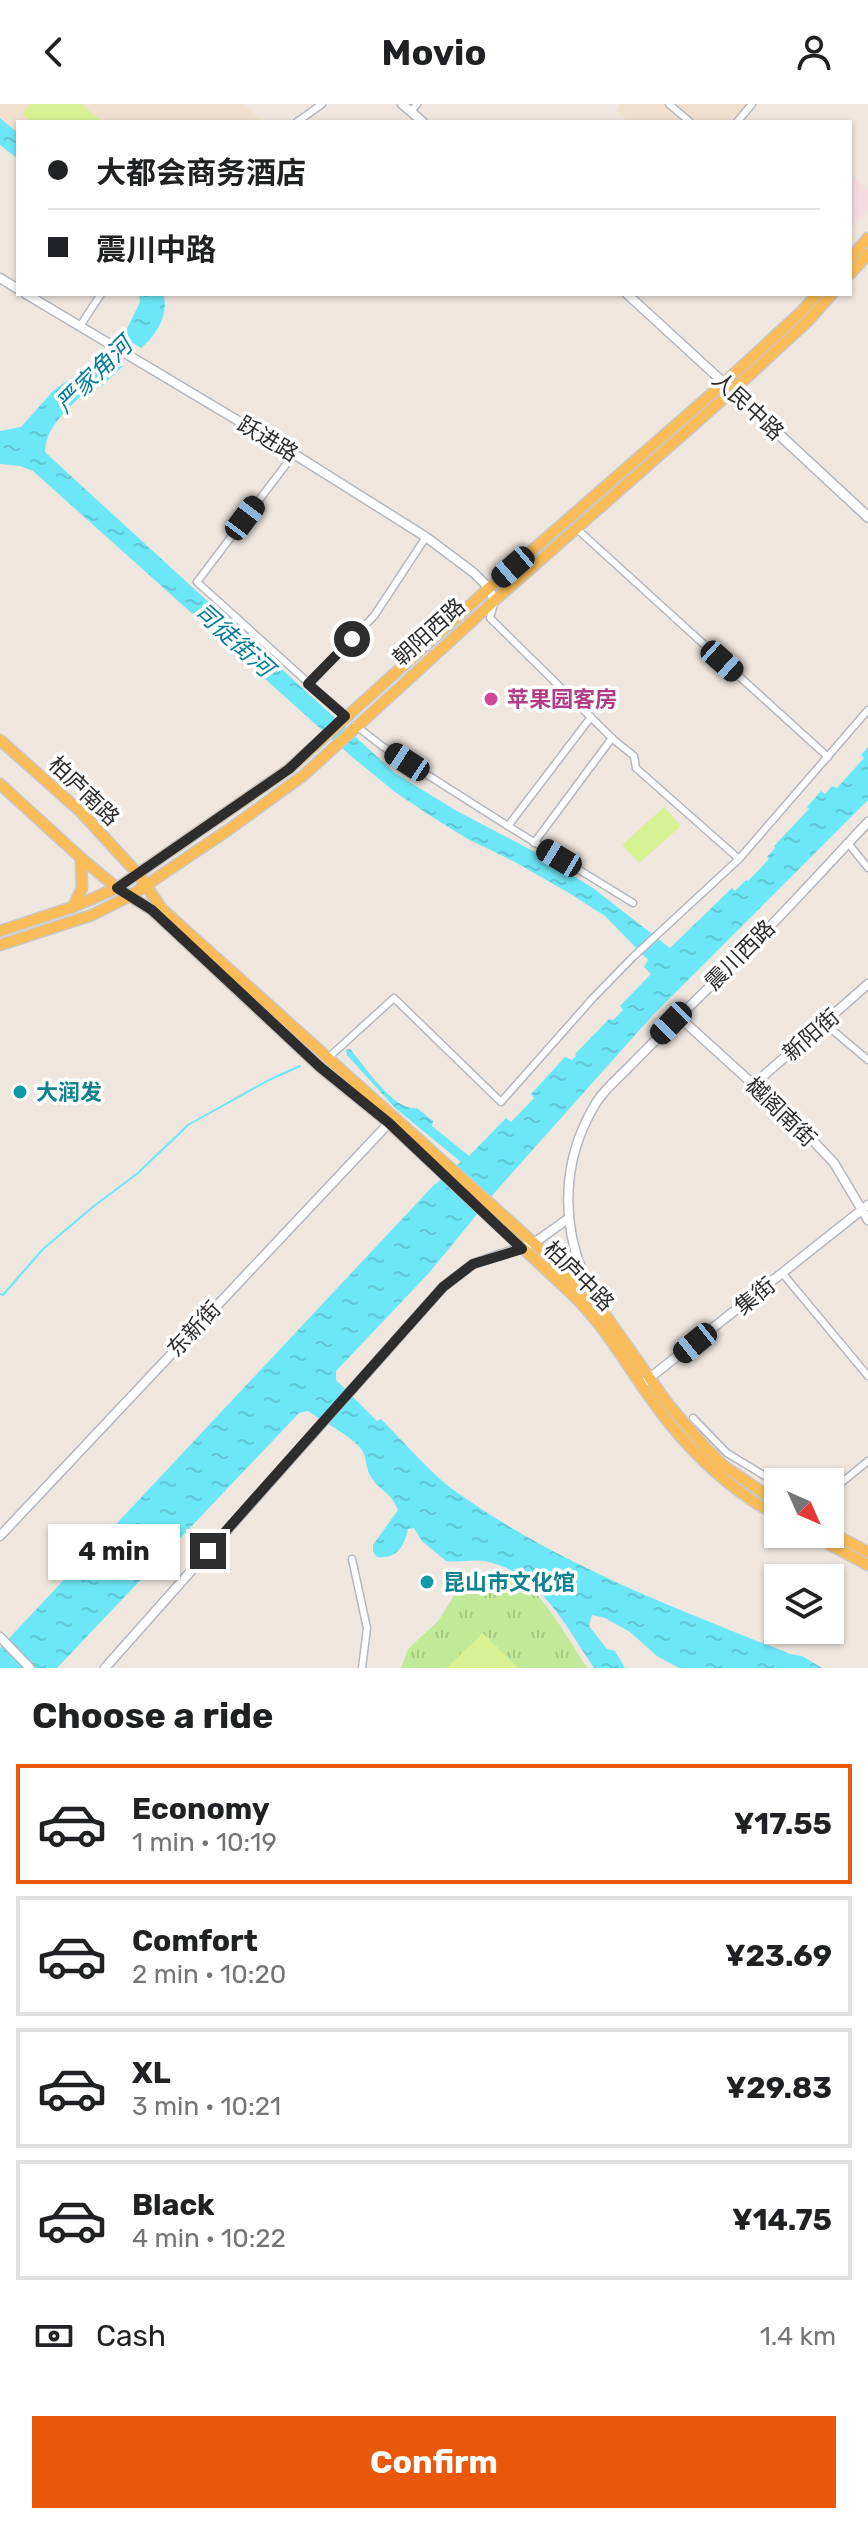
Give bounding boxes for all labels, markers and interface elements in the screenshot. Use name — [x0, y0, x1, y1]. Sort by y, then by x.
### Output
icon: back — [32, 30, 76, 74]
icon: person — [792, 30, 836, 74]
text: Movio — [382, 31, 486, 74]
text: 大都会商务酒店 — [96, 155, 306, 191]
text: 震川中路 — [96, 232, 216, 268]
water label: 严家角河 — [50, 328, 141, 419]
street label: 人民中路 — [707, 366, 789, 446]
street label: 跃进路 — [233, 410, 303, 468]
car — [221, 492, 269, 544]
car — [487, 542, 539, 592]
street label: 朝阳西路 — [387, 593, 471, 671]
water label: 司徒街河 — [189, 597, 282, 685]
route start — [334, 621, 370, 657]
car — [696, 636, 748, 686]
place label: 苹果园客房 — [507, 686, 617, 713]
marker: 苹果园客房 — [482, 690, 500, 708]
car — [380, 739, 434, 785]
street label: 柏庐南路 — [43, 751, 125, 831]
car — [532, 835, 586, 881]
street label: 震川西路 — [699, 914, 781, 996]
car — [646, 997, 696, 1049]
street label: 新阳街 — [777, 1003, 845, 1067]
street label: 樾阁南街 — [740, 1072, 822, 1152]
place label: 大润发 — [36, 1079, 102, 1106]
marker: 大润发 — [11, 1083, 29, 1101]
street label: 柏庐中路 — [538, 1235, 620, 1317]
street label: 集街 — [729, 1272, 781, 1320]
street label: 东新街 — [162, 1296, 226, 1362]
car — [669, 1319, 721, 1367]
north arrow — [764, 1468, 844, 1548]
map controls — [764, 1468, 844, 1644]
callout: 4 min — [48, 1523, 180, 1579]
route end — [190, 1533, 226, 1569]
text: 4 min — [78, 1536, 150, 1567]
button: layers — [764, 1564, 844, 1644]
place label: 昆山市文化馆 — [443, 1569, 575, 1596]
marker: 昆山市文化馆 — [418, 1573, 436, 1591]
text: Choose a ride — [32, 1694, 273, 1737]
icon: car — [36, 1788, 108, 1860]
text: Economy — [132, 1791, 270, 1827]
text: ¥17.55 — [734, 1806, 832, 1842]
text: 1 min · 10:19 — [132, 1827, 277, 1858]
icon: car — [36, 1920, 108, 1992]
text: Comfort — [132, 1923, 258, 1959]
text: ¥23.69 — [725, 1938, 832, 1974]
text: 2 min · 10:20 — [132, 1959, 286, 1990]
icon: car — [36, 2052, 108, 2124]
text: XL — [132, 2055, 171, 2091]
text: ¥29.83 — [726, 2070, 832, 2106]
text: 3 min · 10:21 — [132, 2091, 281, 2122]
icon: car — [36, 2184, 108, 2256]
text: Black — [132, 2187, 215, 2223]
text: ¥14.75 — [732, 2202, 832, 2238]
text: 4 min · 10:22 — [132, 2223, 286, 2254]
icon: cash — [32, 2314, 76, 2358]
text: Cash — [96, 2318, 166, 2354]
text: 1.4 km — [760, 2321, 836, 2352]
button: Confirm — [32, 2416, 836, 2508]

